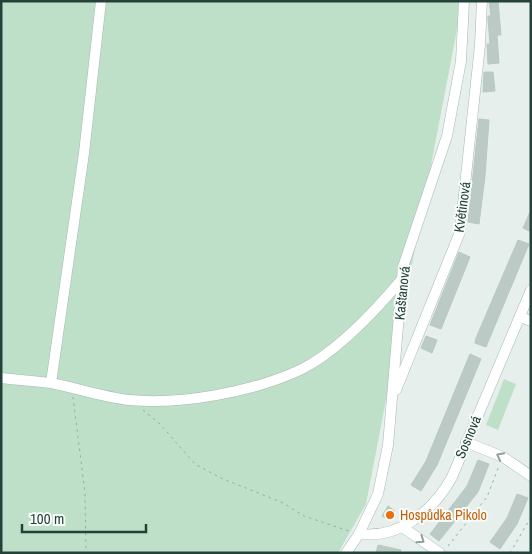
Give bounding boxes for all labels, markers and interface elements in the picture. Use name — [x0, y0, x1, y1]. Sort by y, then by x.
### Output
street label: Květinová — [450, 180, 475, 234]
street label: Kaštanová — [390, 264, 414, 321]
street label: Sosnová — [451, 412, 485, 461]
one-way arrow — [496, 452, 505, 462]
scale bar — [22, 502, 146, 534]
place label: Hospůdka Pikolo — [400, 506, 487, 524]
text: 100 m — [30, 508, 64, 529]
marker: Hospůdka Pikolo — [384, 509, 396, 521]
one-way arrow — [416, 533, 425, 543]

